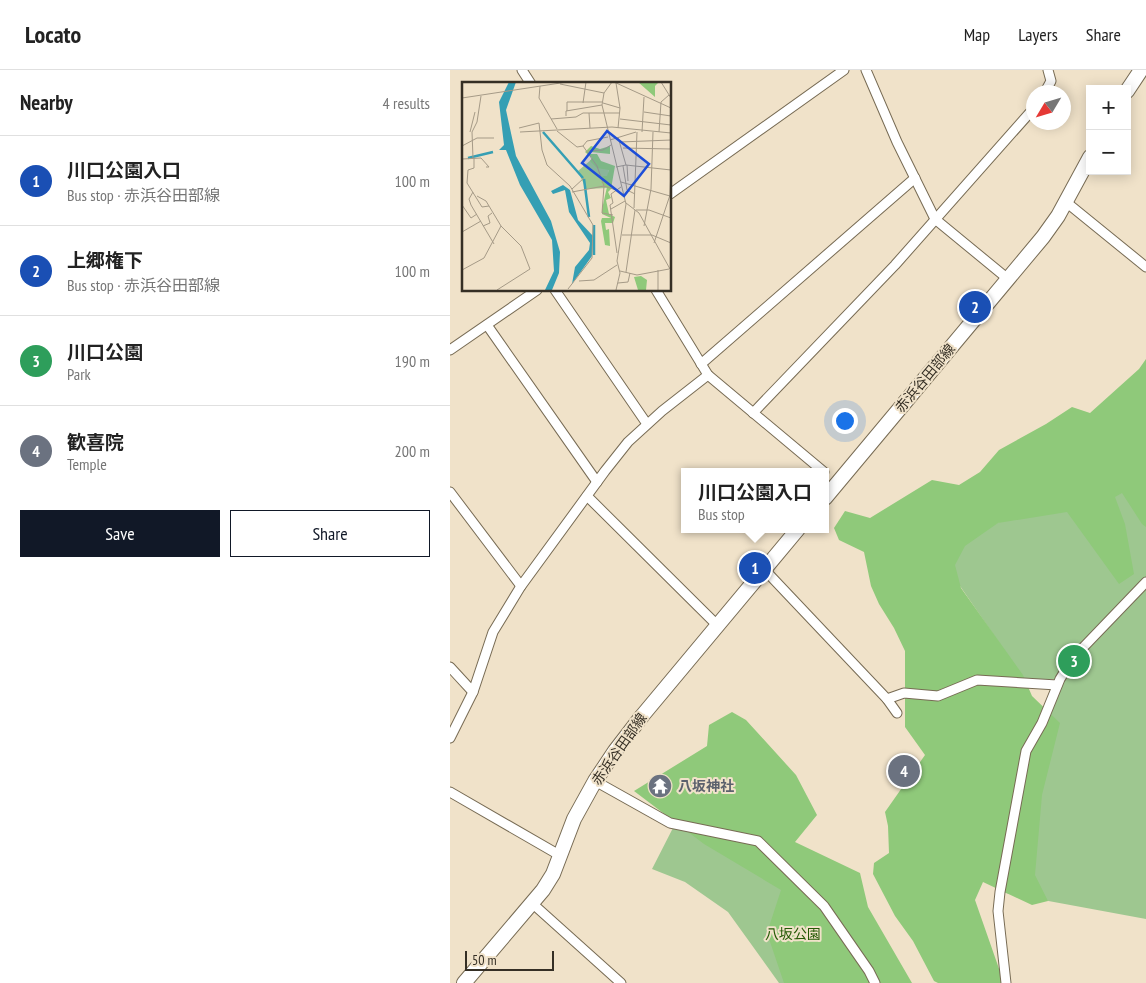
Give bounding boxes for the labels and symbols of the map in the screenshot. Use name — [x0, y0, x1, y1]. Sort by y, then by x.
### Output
inset map — [462, 82, 671, 291]
north arrow — [1026, 85, 1071, 130]
pin: 2 — [959, 288, 991, 326]
street label: 赤浜谷田部線 — [891, 340, 959, 416]
your location — [832, 408, 858, 434]
pin: 1 — [739, 549, 771, 587]
pin: 3 — [1058, 642, 1090, 680]
street label: 赤浜谷田部線 — [588, 709, 650, 789]
pin: 4 — [888, 752, 920, 790]
temple icon: 八坂神社 — [647, 773, 673, 799]
place label: 八坂神社 — [678, 777, 734, 795]
park label: 八坂公園 — [765, 925, 821, 943]
scale bar — [465, 948, 554, 971]

